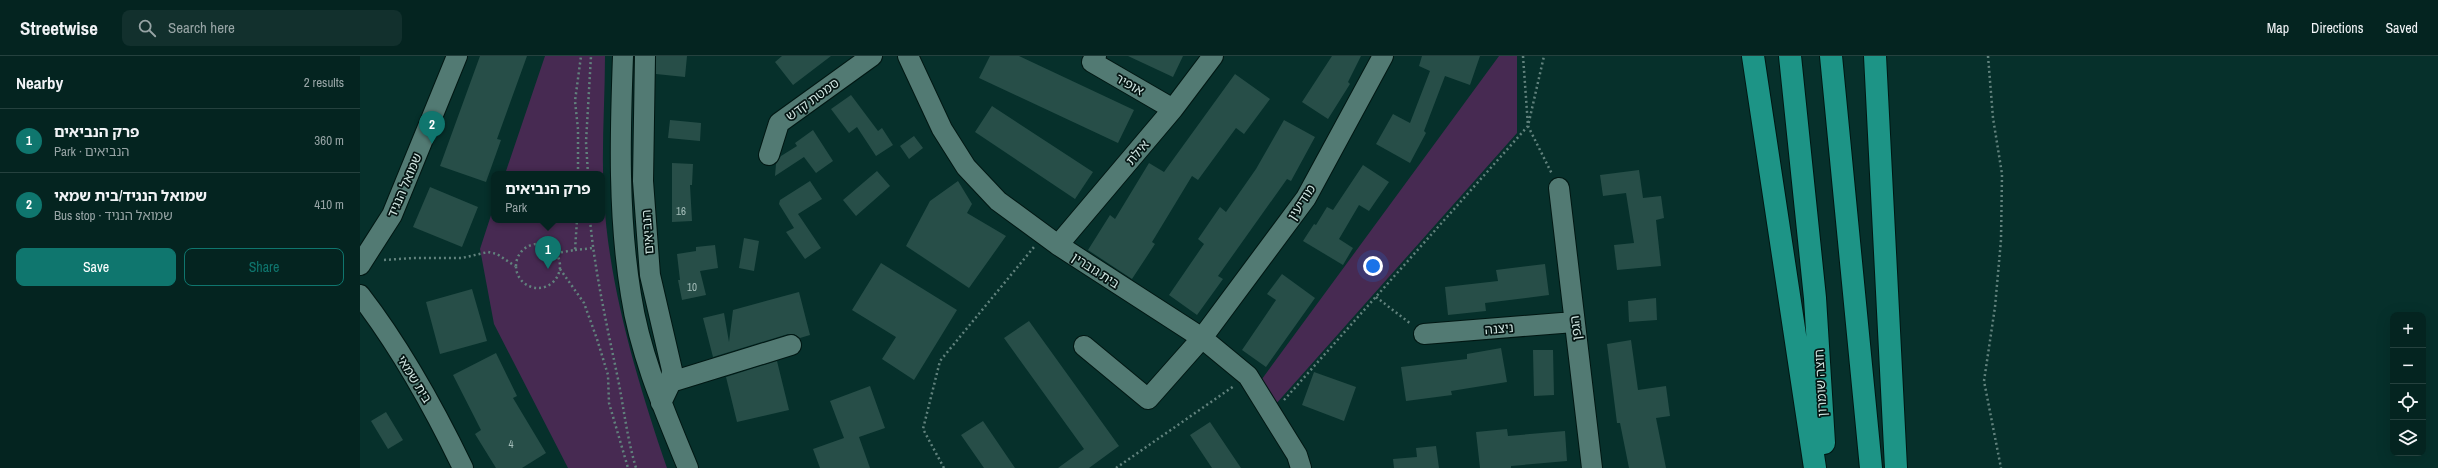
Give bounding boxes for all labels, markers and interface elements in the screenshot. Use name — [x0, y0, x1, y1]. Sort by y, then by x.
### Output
search box — [122, 10, 402, 46]
text: Streetwise — [20, 15, 98, 41]
icon: search — [136, 17, 158, 39]
text: Search here — [168, 17, 235, 38]
text: Map — [2267, 19, 2289, 37]
text: Directions — [2311, 19, 2363, 37]
text: Saved — [2385, 19, 2418, 37]
street label: אופיר — [1112, 70, 1147, 99]
text: Nearby — [16, 71, 63, 94]
text: 2 results — [304, 74, 344, 91]
street label: סמטת קדש — [782, 74, 842, 124]
pin: 2 — [419, 111, 445, 144]
text: פרק הנביאים — [54, 121, 140, 142]
text: 1 — [26, 132, 32, 149]
text: 360 m — [314, 132, 344, 149]
street label: אילת — [1122, 136, 1153, 168]
text: Park · הנביאים — [54, 143, 129, 160]
street label: שמואל הנגיד — [383, 150, 426, 220]
popup — [491, 171, 605, 223]
text: פרק הנביאים — [505, 178, 591, 199]
street label: מודיעין — [1284, 181, 1319, 223]
text: שמואל הנגיד/בית שמאי — [54, 185, 207, 206]
text: 2 — [26, 196, 32, 213]
text: 410 m — [314, 196, 344, 213]
text: Park — [505, 199, 527, 216]
house number: 16 — [676, 204, 686, 218]
text: Bus stop · שמואל הנגיד — [54, 207, 173, 224]
street label: הנביאים — [637, 209, 658, 255]
pin: 1 — [535, 236, 561, 269]
button: Save — [16, 248, 176, 286]
button: Share — [184, 248, 344, 286]
street label: בית גוברין — [1069, 249, 1123, 292]
your location — [1363, 256, 1383, 276]
house number: 10 — [687, 280, 697, 294]
map controls — [2390, 312, 2426, 456]
button: + — [2390, 312, 2426, 348]
street label: הגפן — [1566, 315, 1585, 341]
street label: ניצנה — [1484, 319, 1514, 338]
button: − — [2390, 348, 2426, 384]
street label: חוצה שומרון — [1810, 349, 1831, 417]
street label: בית שמאי — [393, 352, 436, 406]
button: locate — [2390, 384, 2426, 420]
button: layers — [2390, 420, 2426, 456]
house number: 4 — [508, 437, 514, 451]

